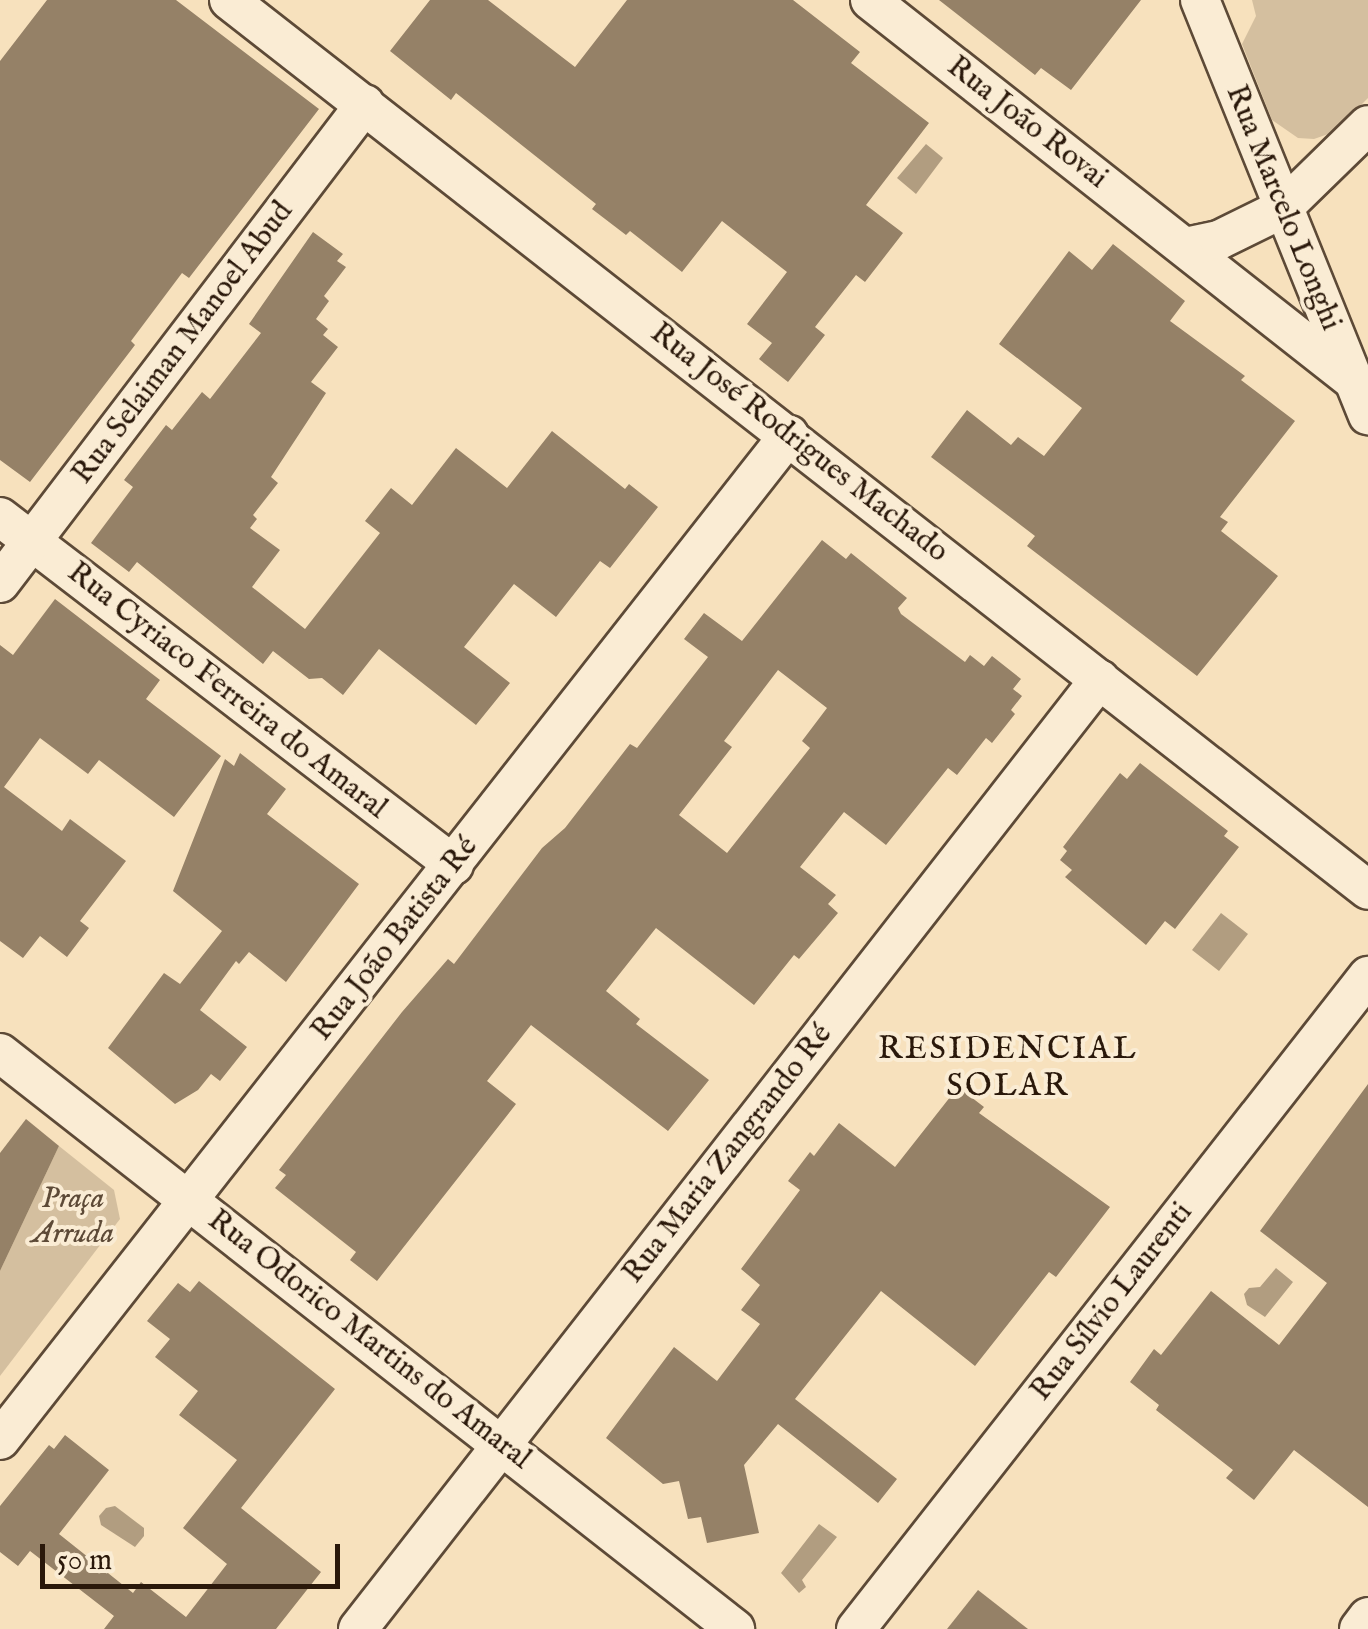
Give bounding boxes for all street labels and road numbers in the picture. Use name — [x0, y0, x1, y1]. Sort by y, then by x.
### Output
street label: Rua João Rovai — [940, 49, 1114, 197]
street label: Rua Marcelo Longhi — [1217, 80, 1349, 336]
street label: Rua Selaiman Manoel Abud — [65, 195, 301, 491]
street label: Rua José Rodrigues Machado — [643, 316, 955, 570]
street label: Rua Cyriaco Ferreira do Amaral — [60, 555, 394, 827]
street label: Rua João Batista Ré — [304, 830, 486, 1048]
street label: Rua Maria Zangrando Ré — [616, 1017, 840, 1291]
street label: Rua Sílvio Laurenti — [1023, 1196, 1201, 1408]
street label: Rua Odorico Martins do Amaral — [200, 1203, 538, 1477]

